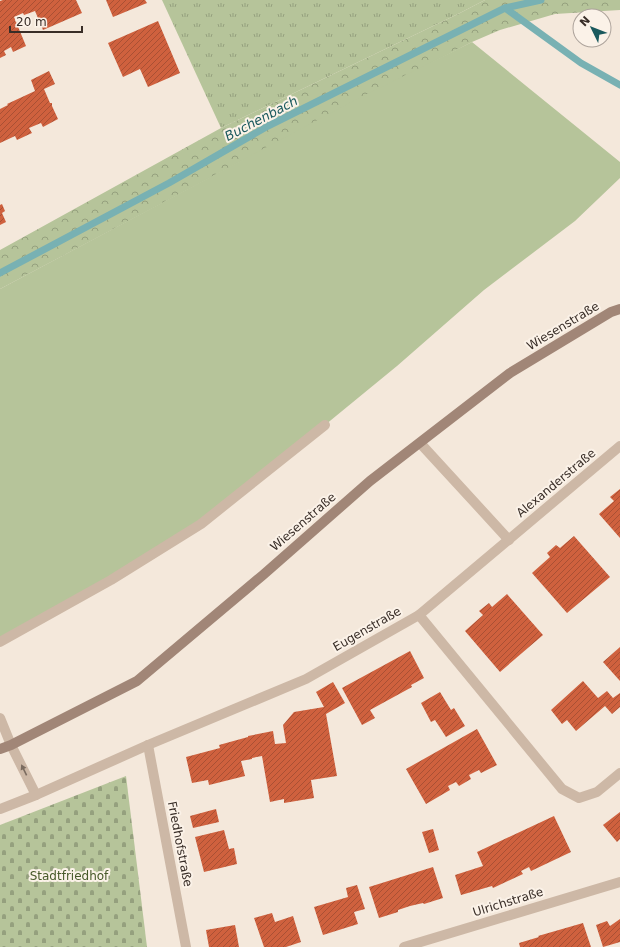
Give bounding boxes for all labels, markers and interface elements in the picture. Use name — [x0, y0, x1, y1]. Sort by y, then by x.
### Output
scale bar — [10, 8, 82, 34]
north arrow — [572, 8, 612, 48]
text: N — [577, 14, 593, 29]
text: 20 m — [16, 15, 47, 29]
water label: Buchenbach — [222, 93, 300, 144]
street label: Wiesenstraße — [524, 299, 602, 353]
street label: Alexanderstraße — [514, 446, 598, 520]
street label: Wiesenstraße — [268, 490, 338, 554]
street label: Eugenstraße — [331, 604, 403, 654]
one-way arrow — [21, 764, 27, 776]
street label: Friedhofstraße — [165, 800, 195, 888]
park label: Stadtfriedhof — [30, 869, 109, 883]
street label: Ulrichstraße — [471, 885, 545, 919]

